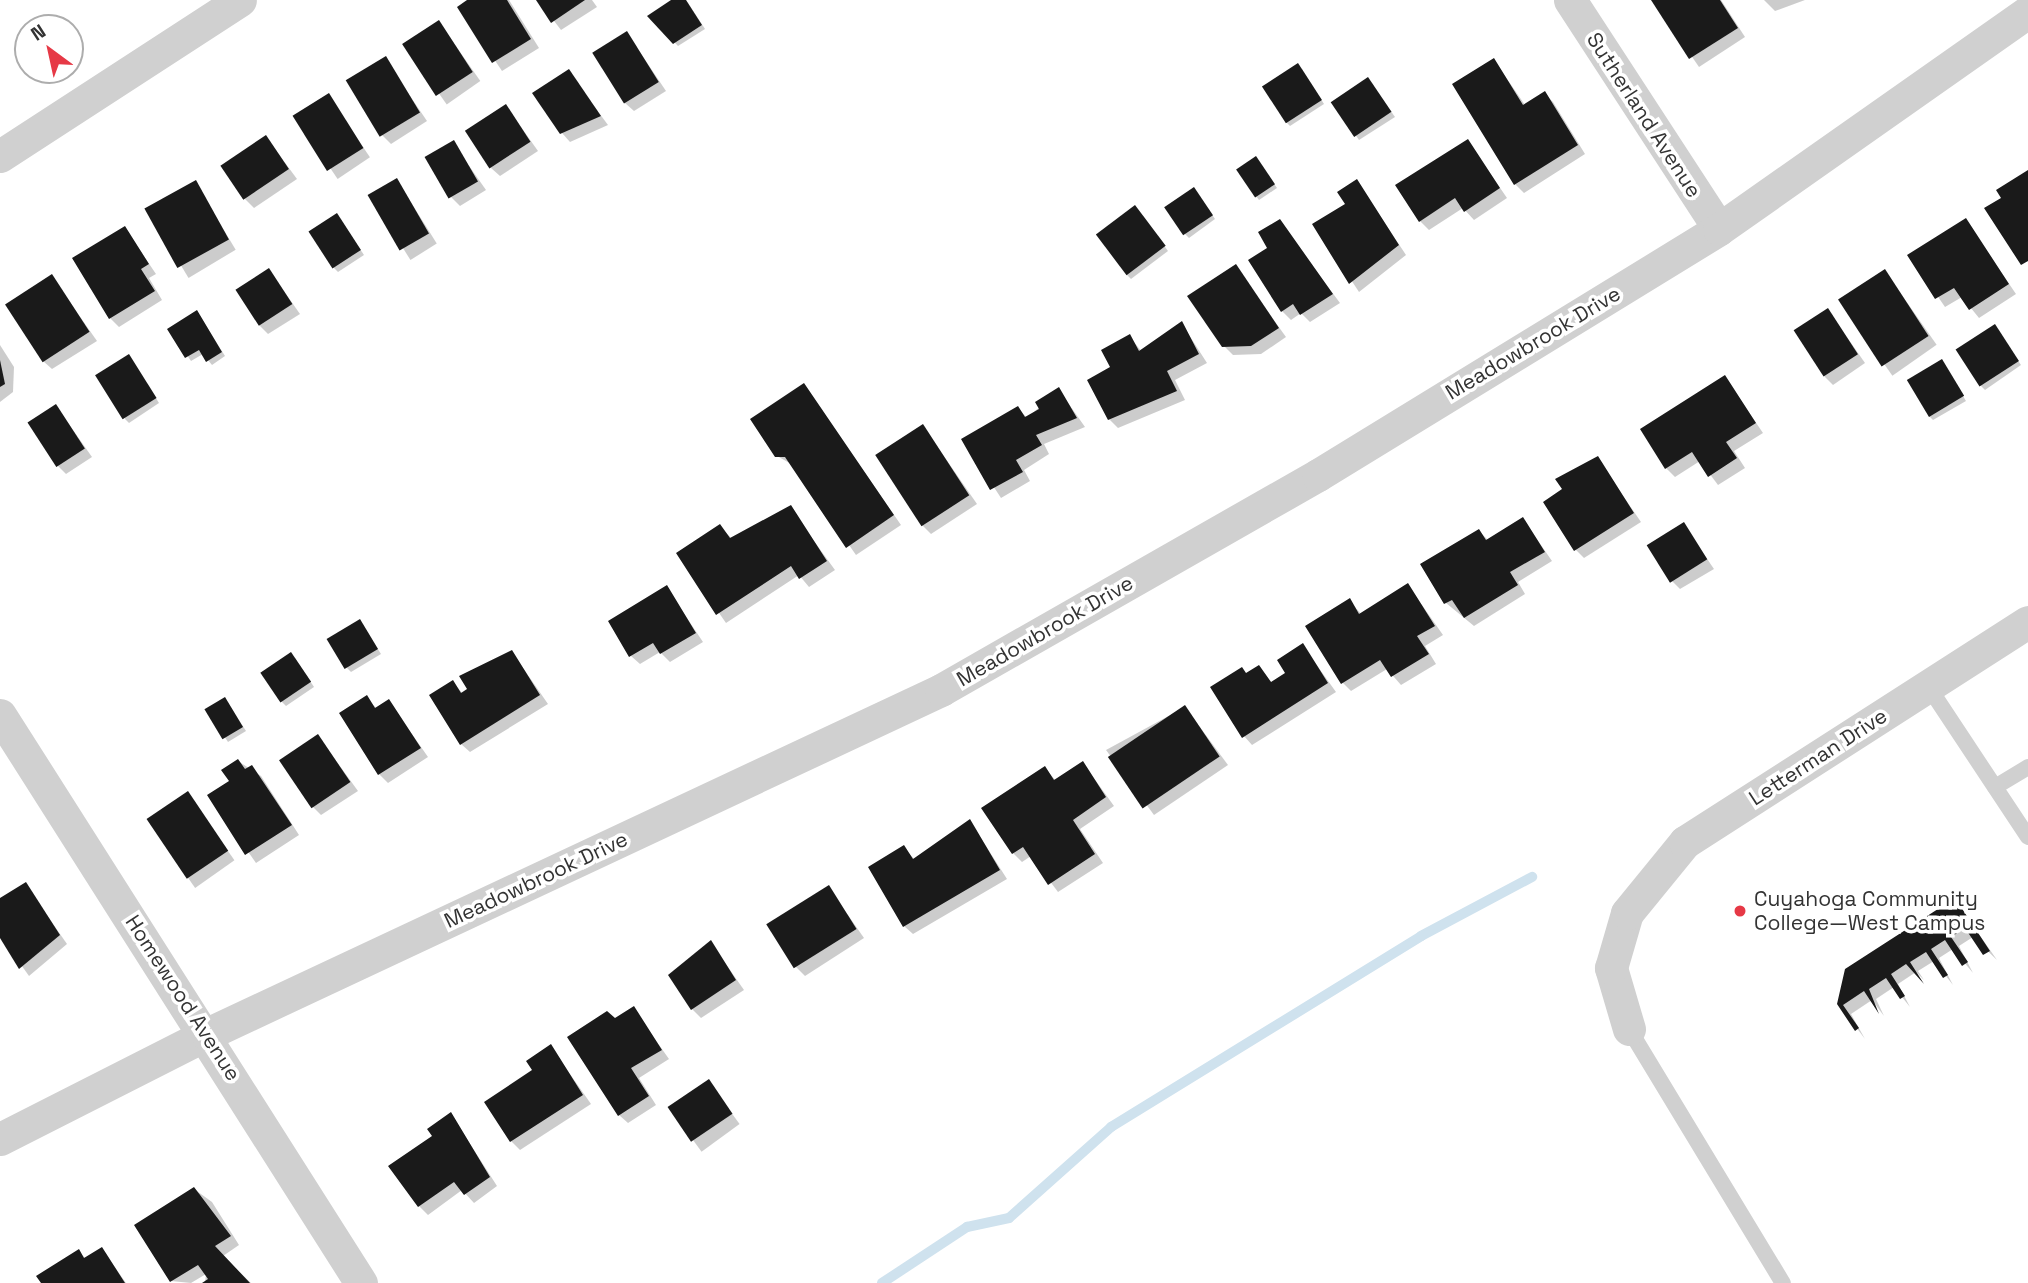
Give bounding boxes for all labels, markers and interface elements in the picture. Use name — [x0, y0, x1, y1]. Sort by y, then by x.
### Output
north arrow — [14, 14, 84, 84]
text: N — [26, 19, 51, 47]
street label: Sutherland Avenue — [1581, 28, 1707, 202]
street label: Meadowbrook Drive — [1441, 281, 1625, 405]
street label: Meadowbrook Drive — [952, 570, 1138, 692]
street label: Letterman Drive — [1744, 703, 1892, 811]
street label: Meadowbrook Drive — [440, 826, 632, 934]
place label: Cuyahoga Community College—West Campus — [1754, 886, 1985, 936]
marker: Cuyahoga Community College—West Campus — [1732, 903, 1748, 919]
street label: Homewood Avenue — [120, 910, 246, 1086]

